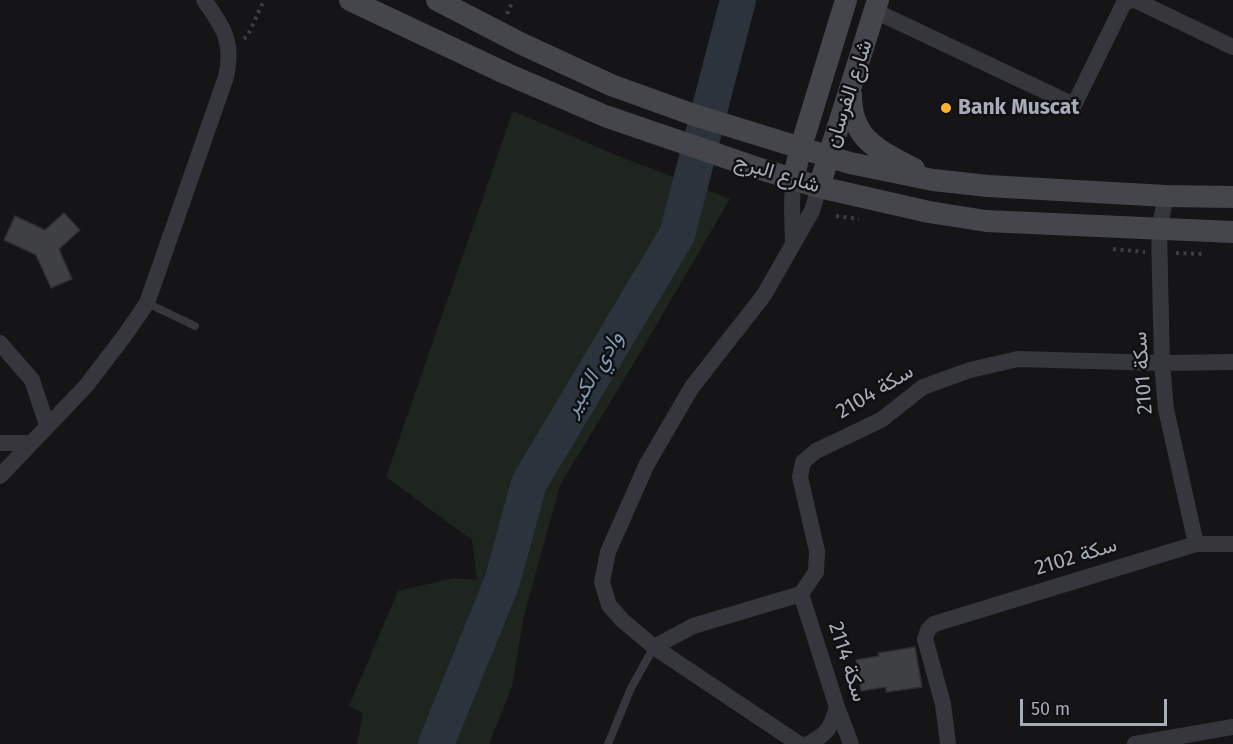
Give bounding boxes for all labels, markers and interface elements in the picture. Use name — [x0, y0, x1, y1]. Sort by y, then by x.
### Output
street label: شارع الفرسان — [820, 37, 878, 151]
place label: Bank Muscat — [958, 95, 1079, 121]
marker: Bank Muscat — [939, 101, 953, 115]
street label: شارع البرج — [731, 149, 823, 199]
water label: وادي الكبير — [558, 327, 630, 421]
street label: سكة 2101 — [1128, 331, 1158, 415]
street label: سكة 2104 — [832, 359, 918, 425]
street label: سكة 2102 — [1032, 533, 1120, 581]
street label: سكة 2114 — [822, 619, 872, 705]
scale bar — [1023, 687, 1170, 725]
text: 50 m — [1031, 698, 1070, 720]

